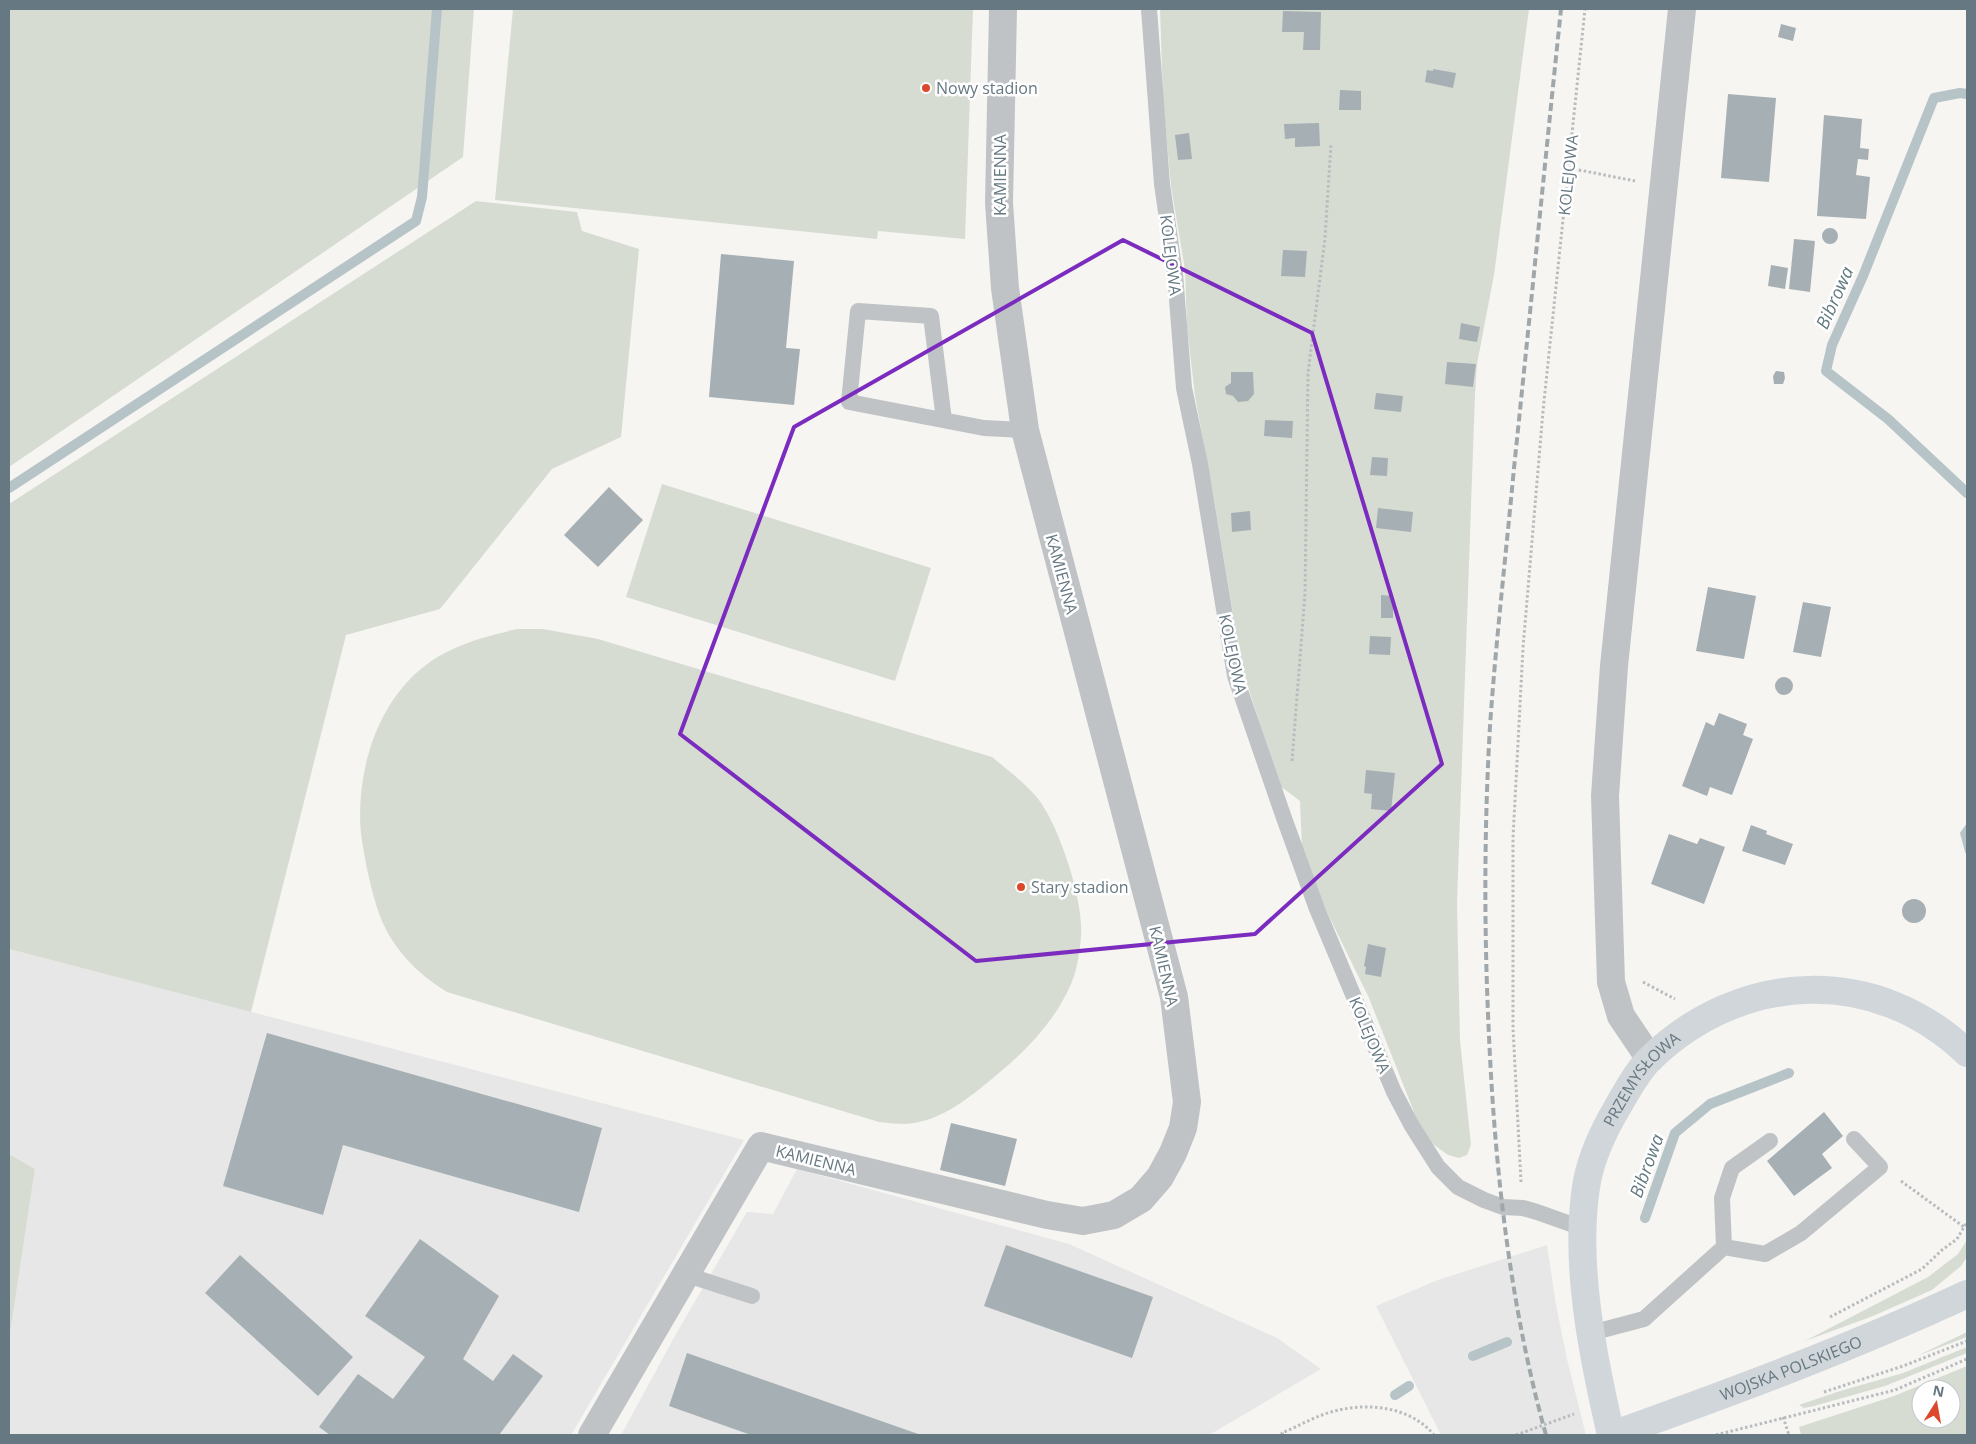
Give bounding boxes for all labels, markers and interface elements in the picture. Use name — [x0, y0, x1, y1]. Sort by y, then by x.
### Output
place label: Nowy stadion — [936, 77, 1038, 99]
marker: Nowy stadion — [920, 82, 932, 94]
street label: KAMIENNA — [989, 133, 1011, 216]
street label: KOLEJOWA — [1553, 133, 1583, 216]
street label: KOLEJOWA — [1155, 213, 1187, 297]
water label: Bibrowa — [1810, 263, 1858, 333]
street label: KAMIENNA — [1041, 532, 1083, 617]
street label: KOLEJOWA — [1214, 612, 1252, 697]
place label: Stary stadion — [1031, 876, 1129, 898]
marker: Stary stadion — [1015, 881, 1027, 893]
street label: KAMIENNA — [1144, 924, 1184, 1009]
street label: KOLEJOWA — [1344, 993, 1396, 1077]
street label: PRZEMYSŁOWA — [1598, 1026, 1685, 1130]
water label: Bibrowa — [1623, 1131, 1669, 1201]
street label: KAMIENNA — [774, 1139, 859, 1181]
street label: WOJSKA POLSKIEGO — [1717, 1330, 1865, 1406]
north arrow — [1911, 1379, 1961, 1429]
text: N — [1931, 1380, 1946, 1401]

